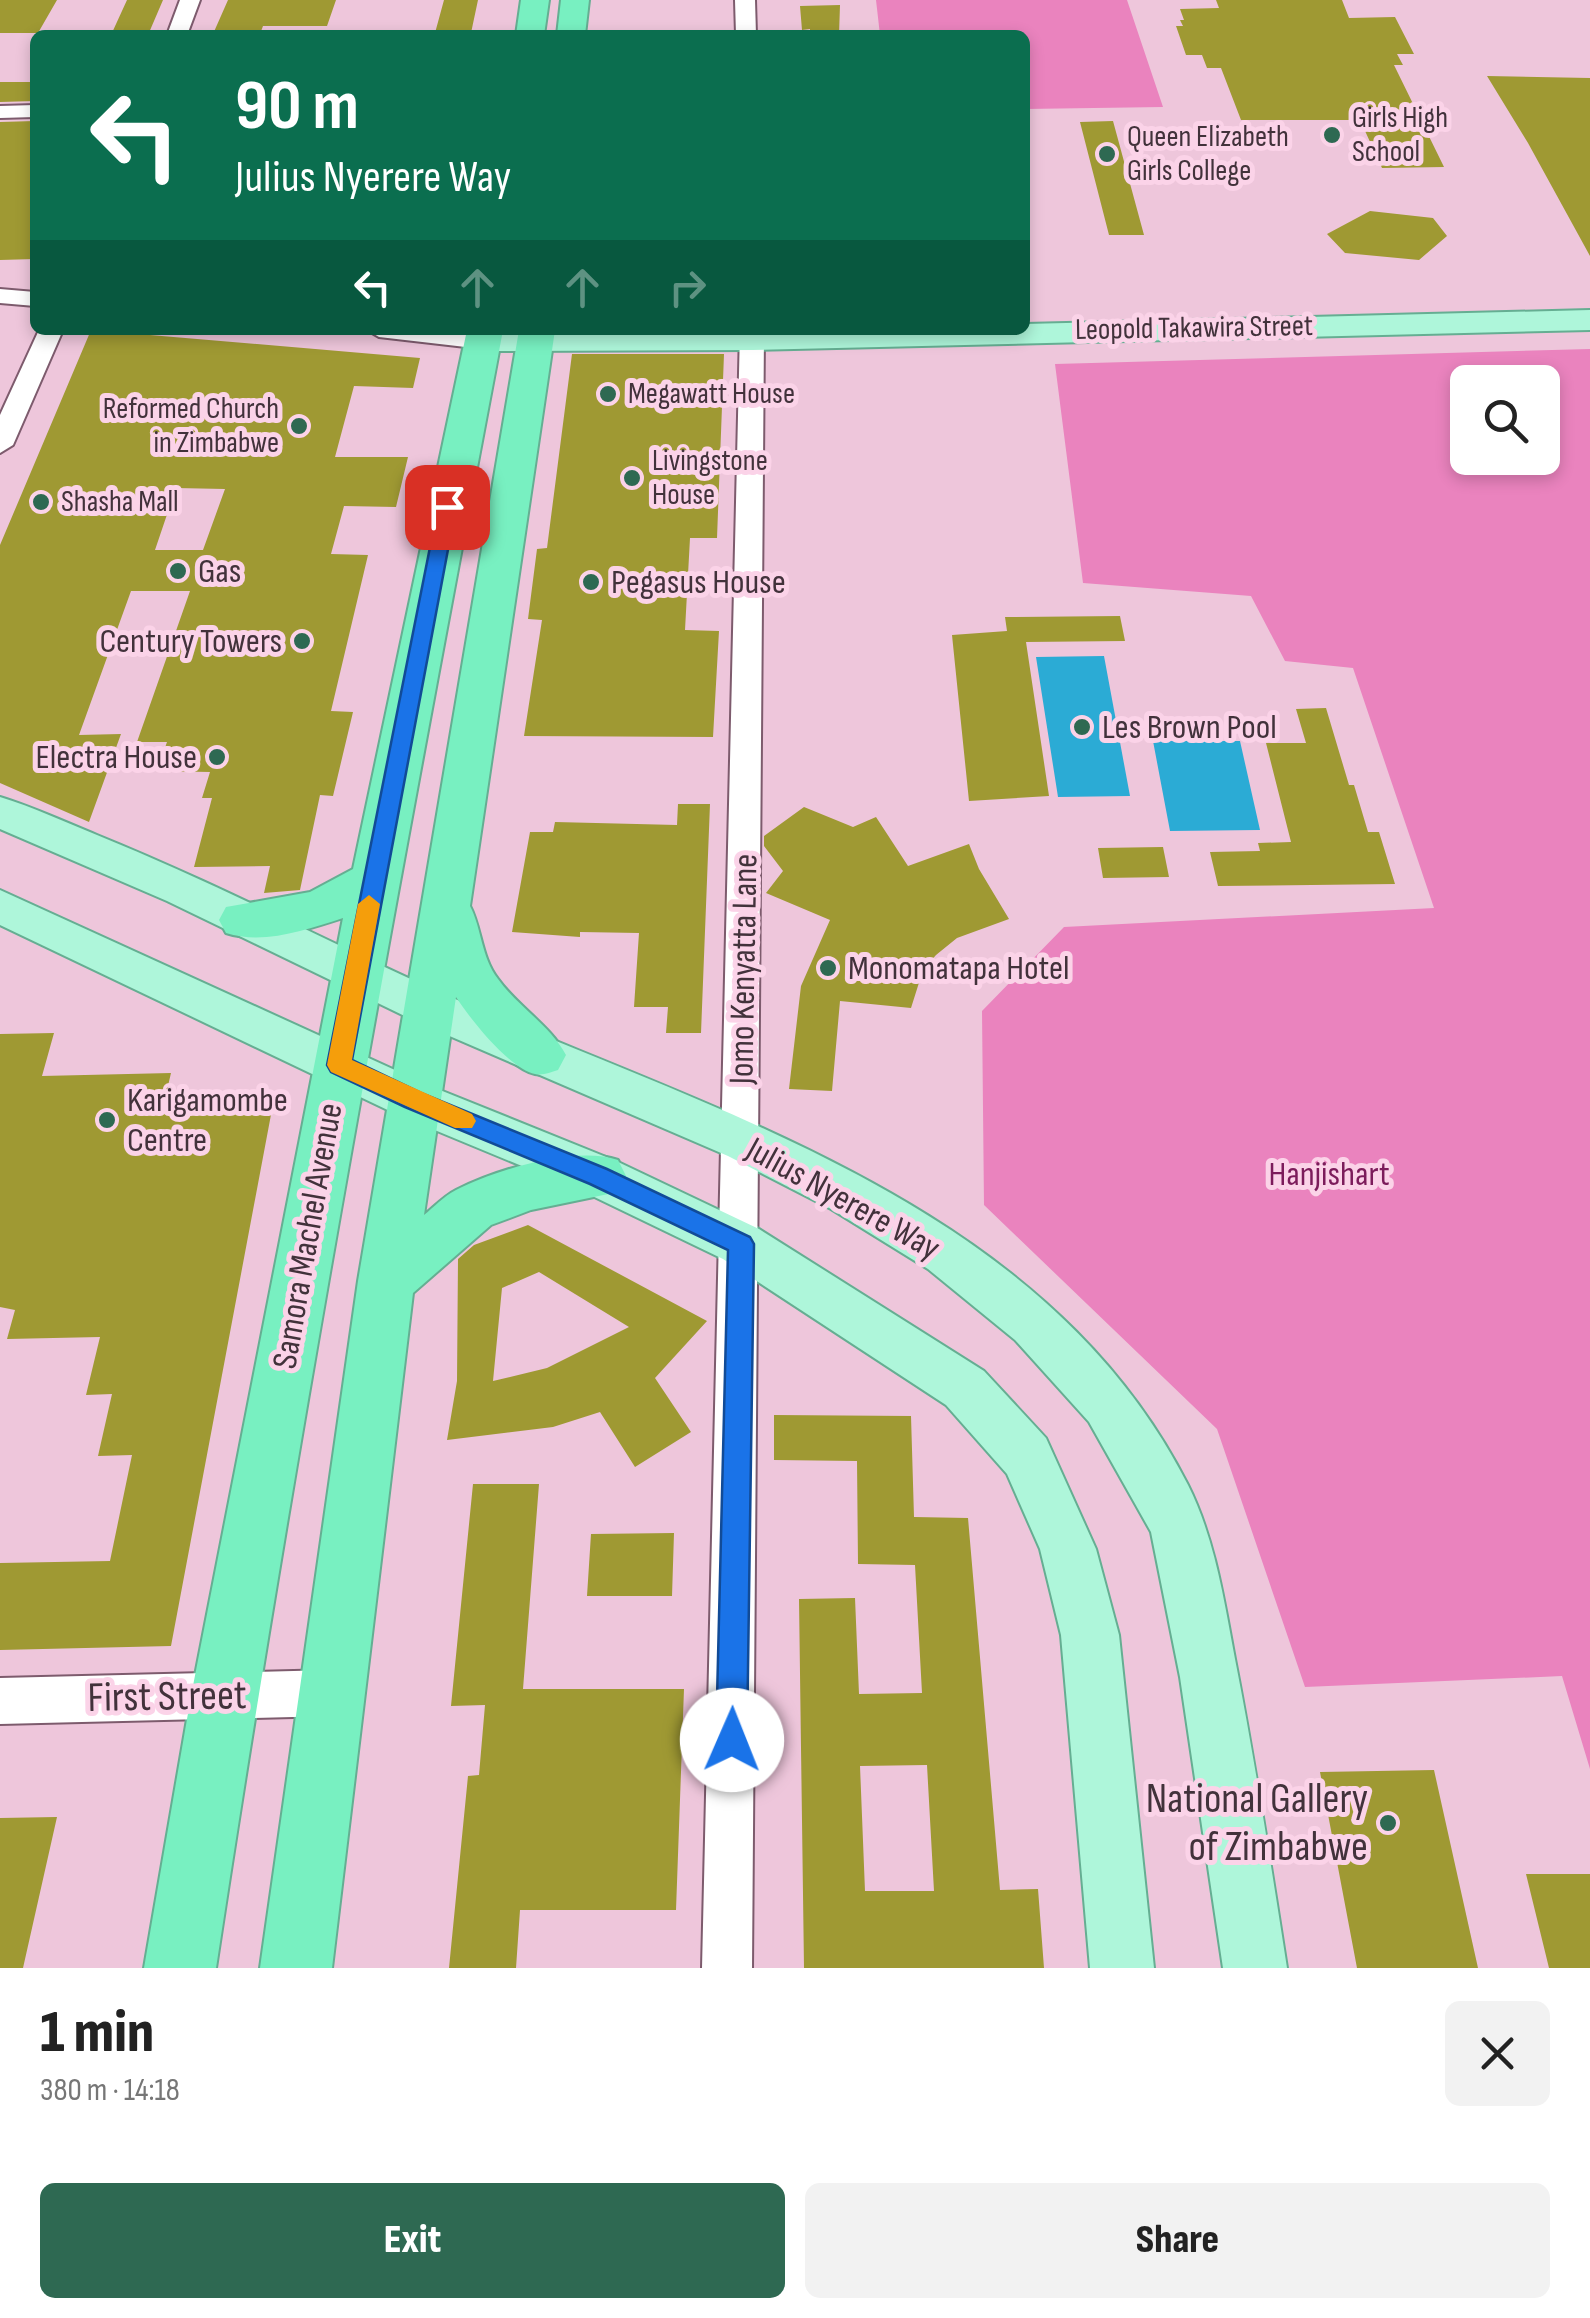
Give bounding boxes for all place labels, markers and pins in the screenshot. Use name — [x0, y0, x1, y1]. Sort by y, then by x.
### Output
place label: Girls High School — [1352, 100, 1448, 170]
place label: Queen Elizabeth Girls College — [1127, 119, 1289, 189]
marker: Girls High School — [1321, 124, 1343, 146]
marker: Queen Elizabeth Girls College — [1096, 143, 1118, 165]
place label: Megawatt House — [628, 376, 795, 412]
marker: Megawatt House — [597, 383, 619, 405]
place label: Reformed Church in Zimbabwe — [103, 391, 279, 461]
marker: Reformed Church in Zimbabwe — [288, 415, 310, 437]
place label: Livingstone House — [652, 443, 768, 513]
pin — [405, 465, 490, 550]
marker: Livingstone House — [621, 467, 643, 489]
place label: Shasha Mall — [61, 484, 179, 520]
marker: Shasha Mall — [30, 491, 52, 513]
place label: Gas — [198, 550, 241, 593]
marker: Gas — [167, 560, 189, 582]
place label: Pegasus House — [611, 561, 786, 604]
marker: Pegasus House — [580, 571, 602, 593]
place label: Century Towers — [99, 620, 282, 663]
marker: Century Towers — [291, 630, 313, 652]
place label: Les Brown Pool — [1102, 706, 1277, 749]
marker: Les Brown Pool — [1071, 716, 1093, 738]
place label: Electra House — [35, 736, 197, 779]
marker: Electra House — [206, 746, 228, 768]
place label: Monomatapa Hotel — [848, 947, 1070, 990]
marker: Monomatapa Hotel — [817, 957, 839, 979]
place label: Karigamombe Centre — [127, 1079, 288, 1162]
marker: Karigamombe Centre — [96, 1109, 118, 1131]
place label: National Gallery of Zimbabwe — [1146, 1774, 1368, 1873]
marker: National Gallery of Zimbabwe — [1377, 1812, 1399, 1834]

